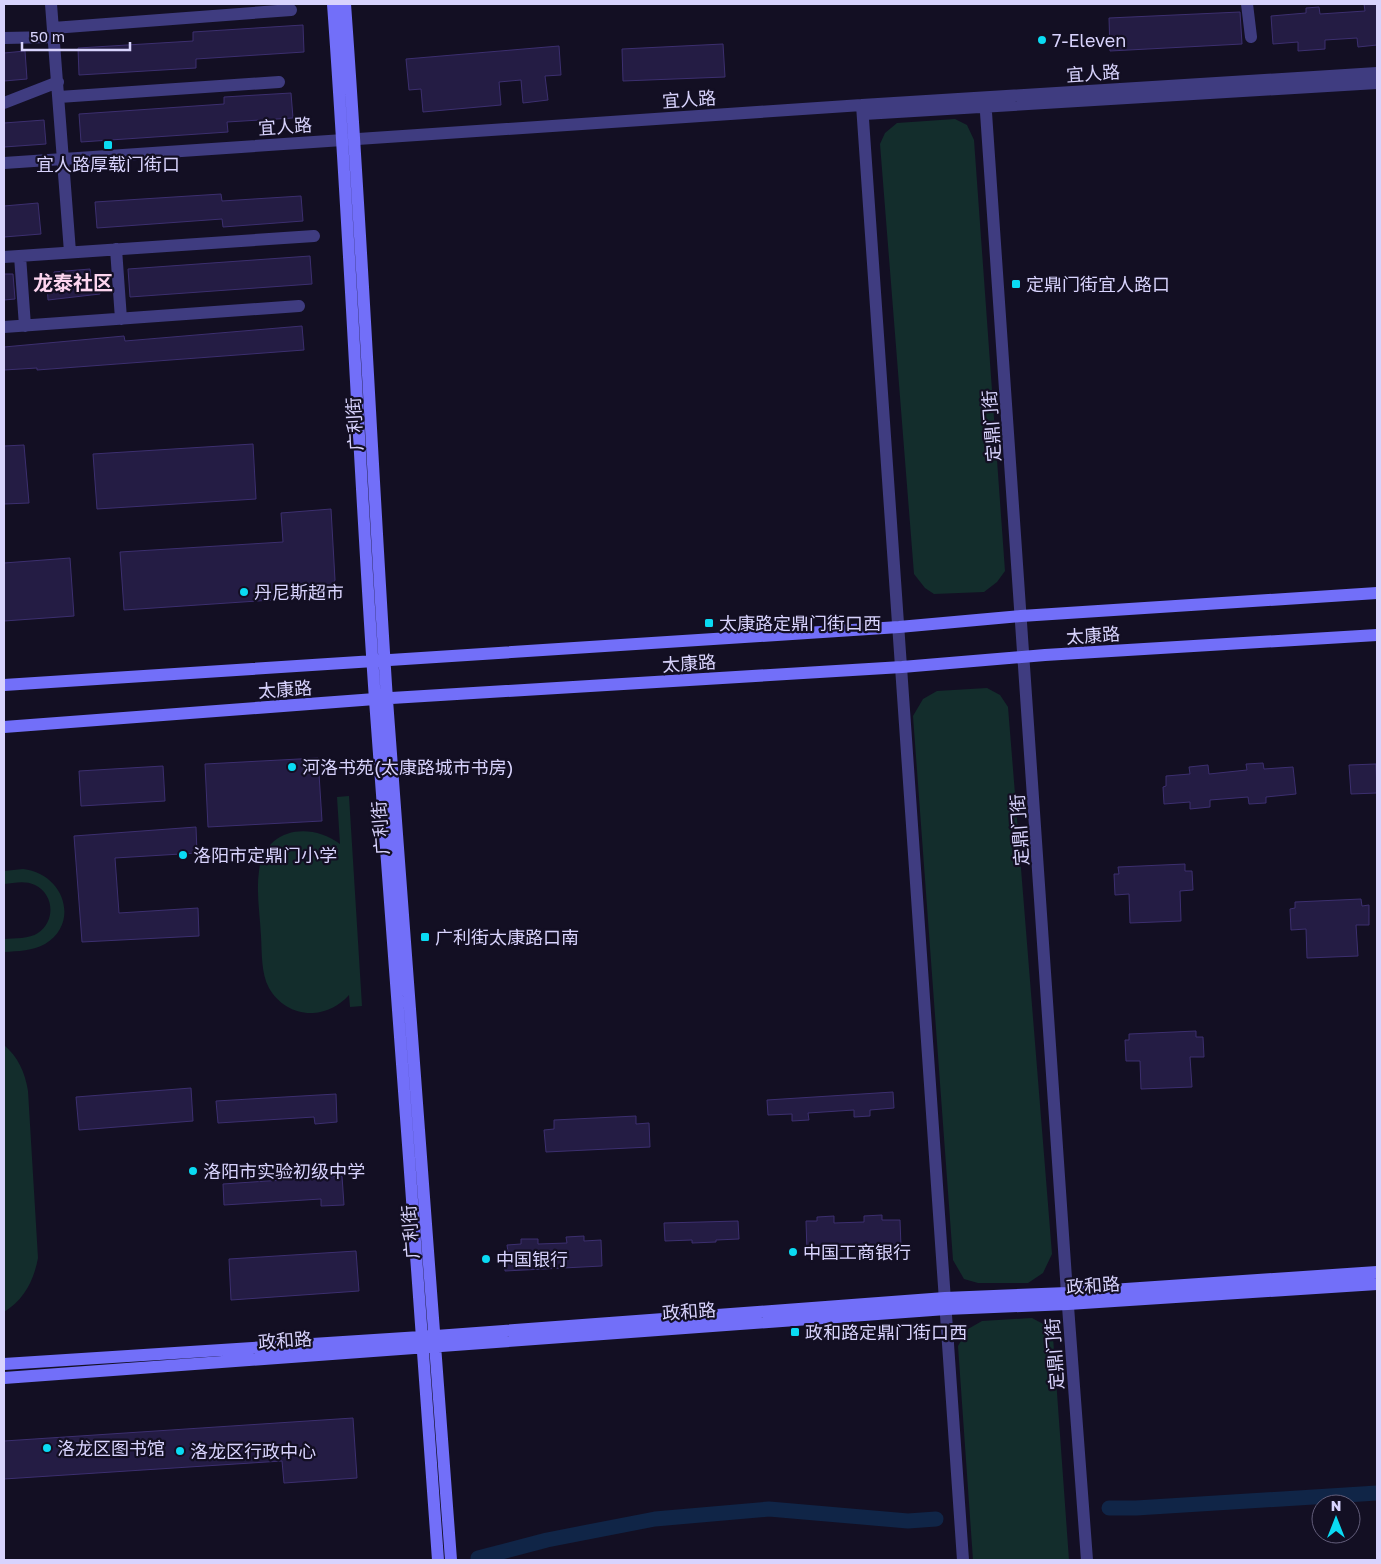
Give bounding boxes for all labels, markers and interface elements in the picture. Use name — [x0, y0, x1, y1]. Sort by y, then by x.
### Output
scale bar — [22, 20, 130, 52]
text: 50 m — [30, 27, 65, 45]
place label: 7-Eleven — [1052, 29, 1126, 51]
marker: 7-Eleven — [1036, 34, 1048, 46]
street label: 宜人路 — [1065, 60, 1121, 86]
street label: 宜人路 — [661, 86, 717, 112]
street label: 宜人路 — [257, 113, 313, 139]
marker: 宜人路厚载门街口 — [102, 139, 114, 151]
place label: 宜人路厚载门街口 — [36, 153, 180, 175]
district label: 龙泰社区 — [33, 270, 113, 294]
place label: 定鼎门街宜人路口 — [1026, 273, 1170, 295]
marker: 定鼎门街宜人路口 — [1010, 278, 1022, 290]
street label: 定鼎门街 — [978, 389, 1004, 463]
street label: 广利街 — [342, 396, 366, 452]
place label: 丹尼斯超市 — [254, 581, 344, 603]
marker: 丹尼斯超市 — [238, 586, 250, 598]
place label: 太康路定鼎门街口西 — [719, 612, 881, 634]
marker: 太康路定鼎门街口西 — [703, 617, 715, 629]
street label: 太康路 — [1065, 622, 1121, 648]
street label: 太康路 — [661, 650, 717, 676]
street label: 太康路 — [257, 676, 313, 702]
place label: 河洛书苑(太康路城市书房) — [302, 756, 514, 778]
marker: 河洛书苑(太康路城市书房) — [286, 761, 298, 773]
street label: 定鼎门街 — [1006, 793, 1032, 867]
street label: 广利街 — [367, 800, 393, 856]
place label: 洛阳市定鼎门小学 — [193, 844, 337, 866]
marker: 洛阳市定鼎门小学 — [177, 849, 189, 861]
place label: 广利街太康路口南 — [435, 926, 579, 948]
marker: 广利街太康路口南 — [419, 931, 431, 943]
place label: 洛阳市实验初级中学 — [203, 1160, 365, 1182]
marker: 洛阳市实验初级中学 — [187, 1165, 199, 1177]
street label: 广利街 — [397, 1204, 423, 1260]
place label: 中国工商银行 — [803, 1241, 911, 1263]
marker: 中国工商银行 — [787, 1246, 799, 1258]
place label: 中国银行 — [496, 1248, 568, 1270]
marker: 中国银行 — [480, 1253, 492, 1265]
street label: 政和路 — [1065, 1272, 1121, 1298]
street label: 政和路 — [661, 1298, 717, 1324]
street label: 定鼎门街 — [1041, 1317, 1067, 1391]
place label: 政和路定鼎门街口西 — [805, 1321, 967, 1343]
marker: 政和路定鼎门街口西 — [789, 1326, 801, 1338]
street label: 政和路 — [257, 1327, 313, 1353]
place label: 洛龙区图书馆 — [57, 1437, 165, 1459]
place label: 洛龙区行政中心 — [190, 1440, 316, 1462]
marker: 洛龙区图书馆 — [41, 1442, 53, 1454]
marker: 洛龙区行政中心 — [174, 1445, 186, 1457]
north arrow — [1311, 1494, 1361, 1544]
text: N — [1331, 1497, 1341, 1514]

